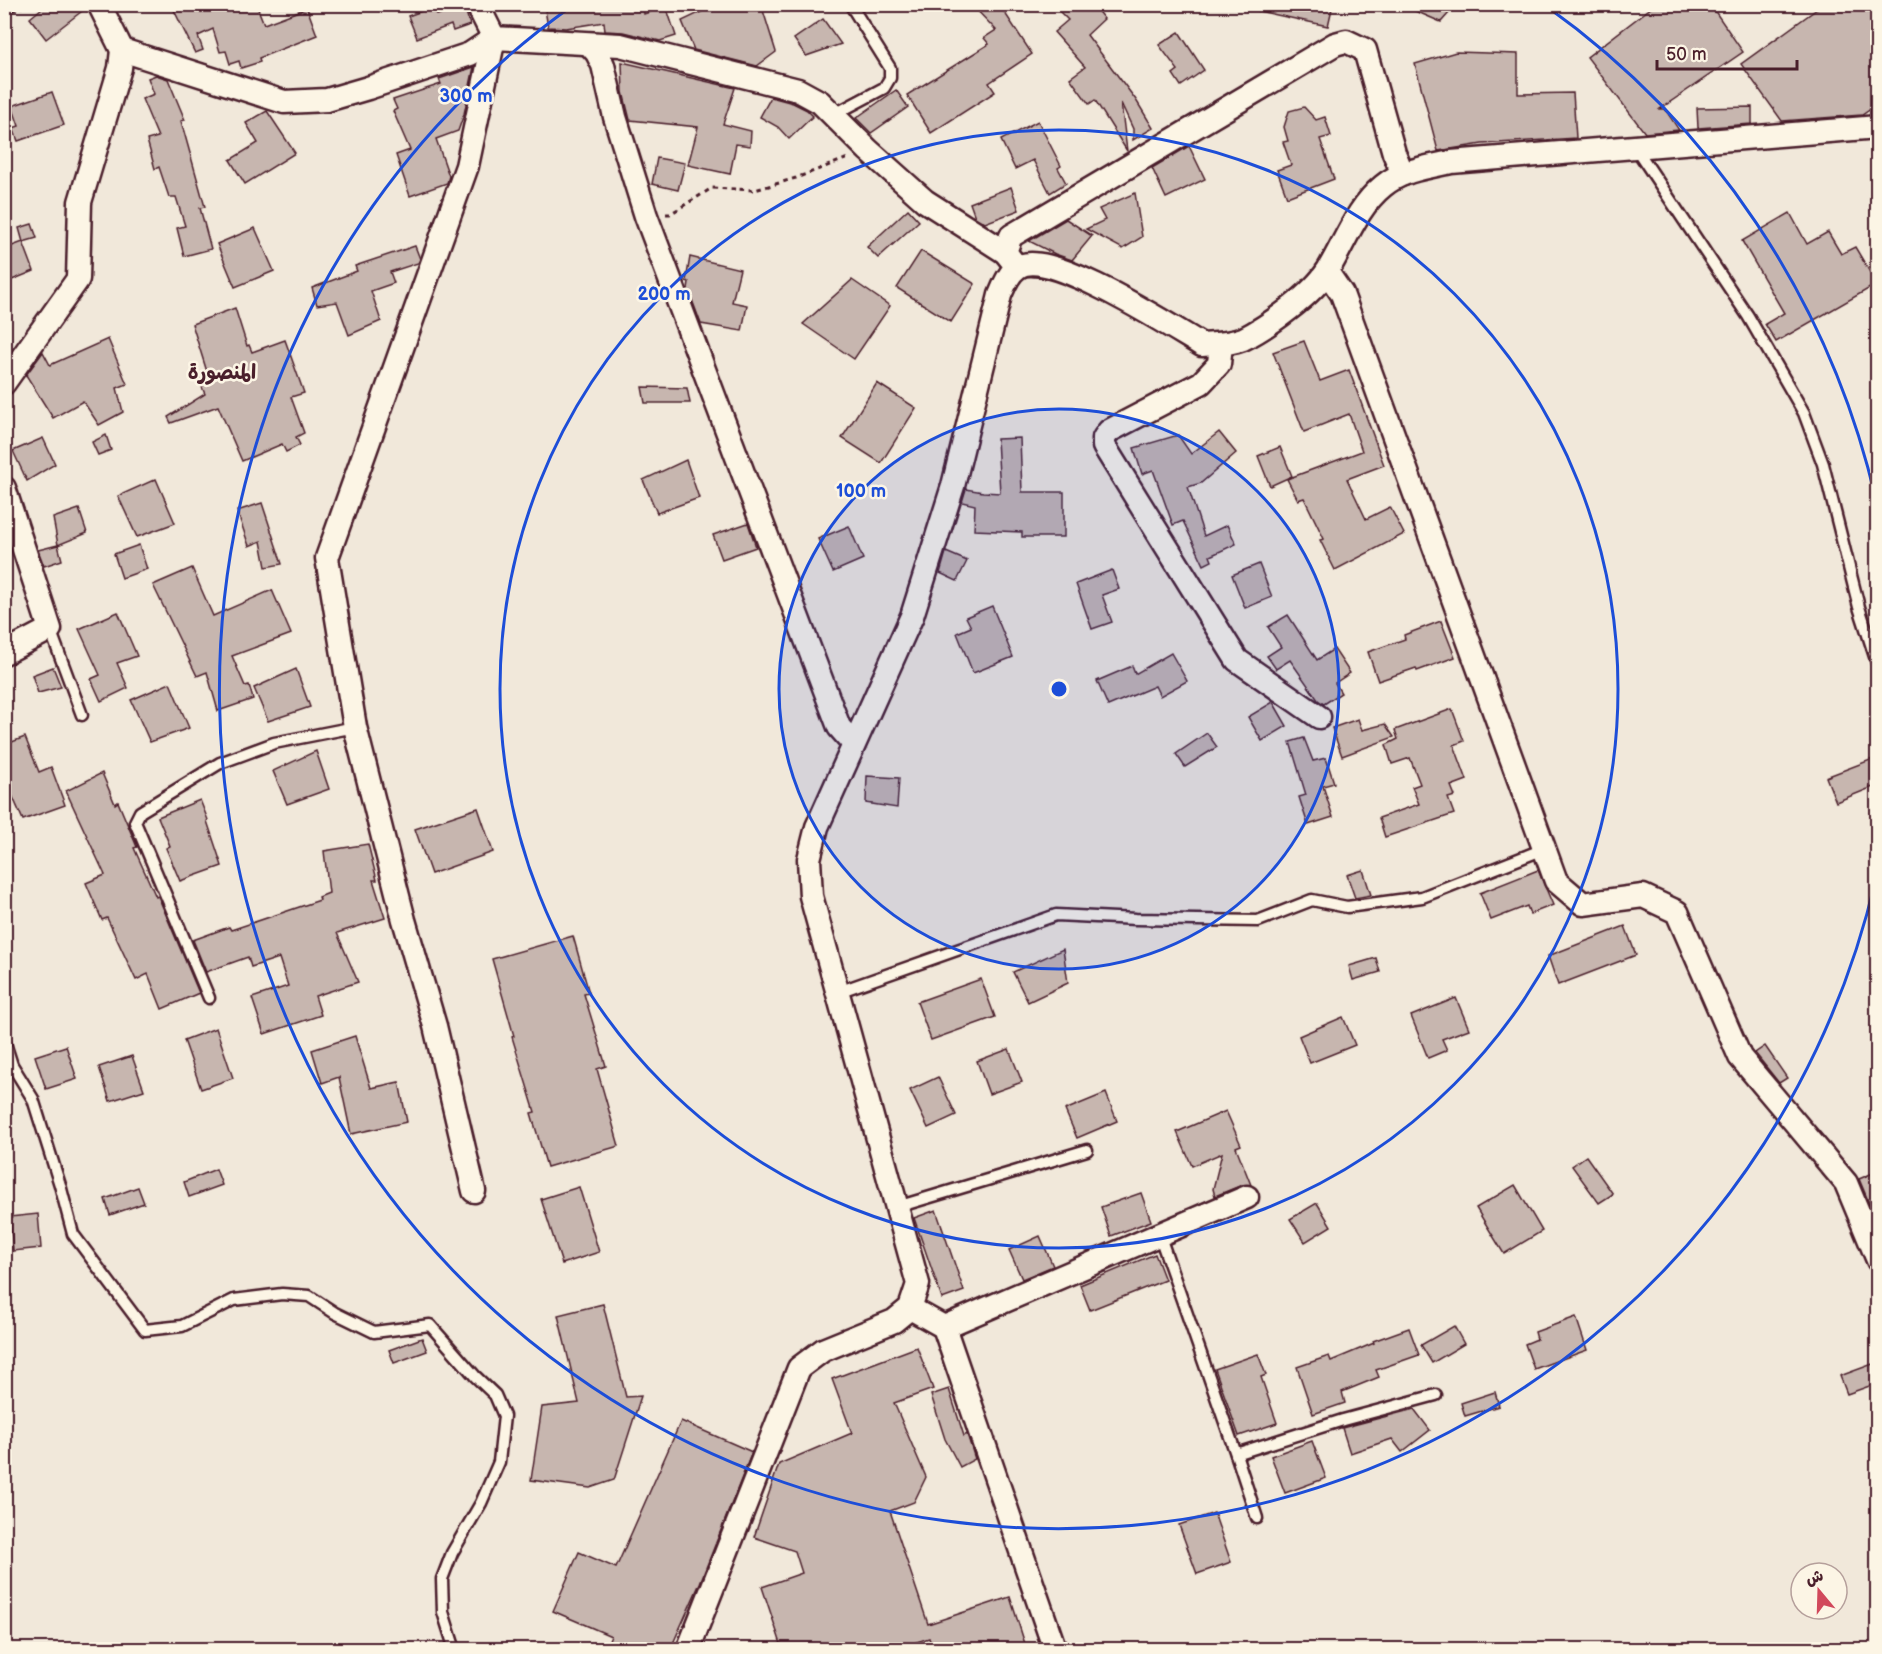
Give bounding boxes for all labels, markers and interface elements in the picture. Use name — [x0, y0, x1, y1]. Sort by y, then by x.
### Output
scale bar — [1657, 33, 1796, 71]
text: 50 m — [1666, 44, 1707, 65]
text: 300 m — [439, 86, 493, 107]
text: 200 m — [637, 284, 691, 305]
district label: المنصورة — [188, 361, 256, 385]
text: 100 m — [836, 481, 886, 502]
centre of rings — [1049, 679, 1069, 699]
north arrow — [1789, 1561, 1849, 1621]
text: ش — [1803, 1566, 1826, 1590]

